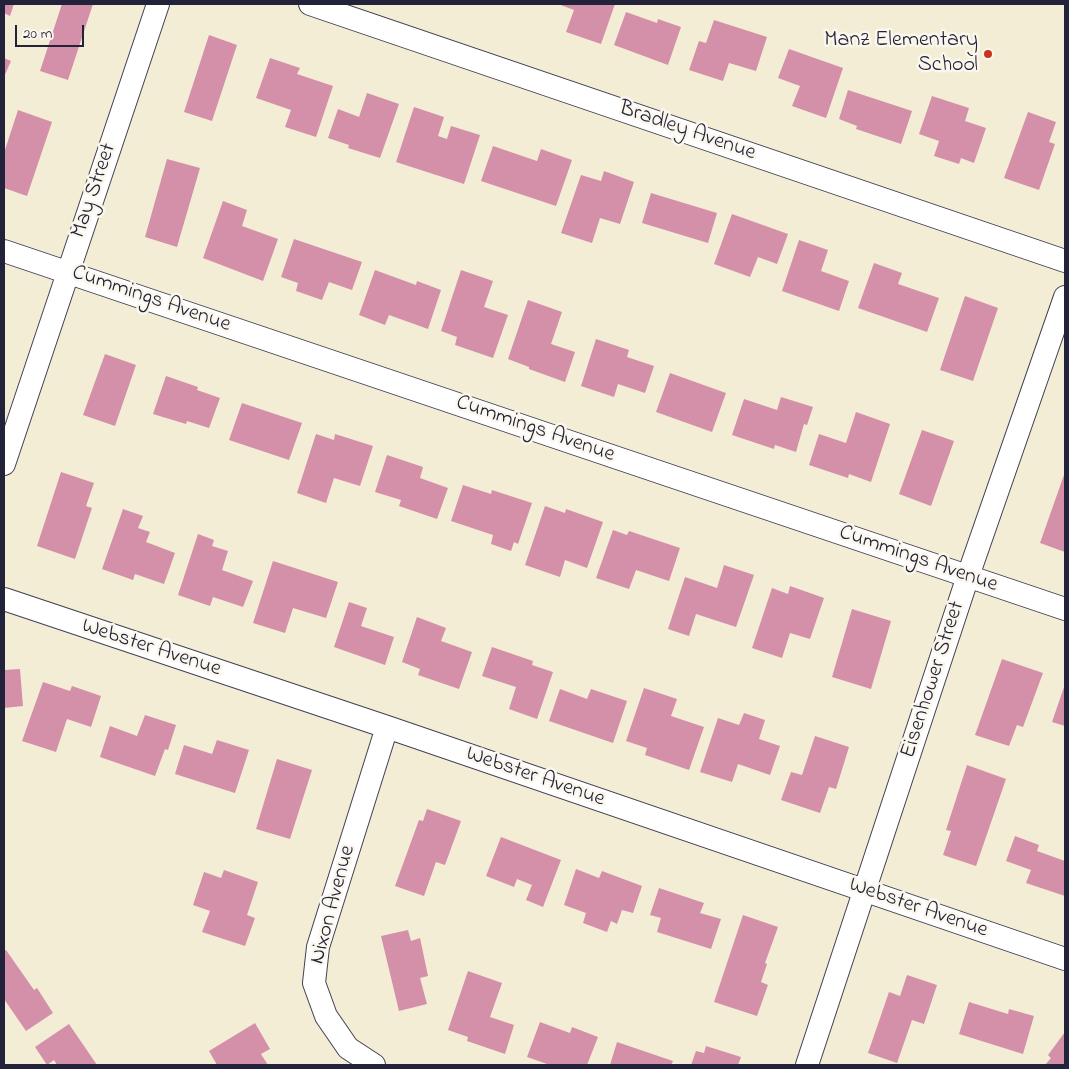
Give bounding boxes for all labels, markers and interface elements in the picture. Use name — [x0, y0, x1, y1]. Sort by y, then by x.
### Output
scale bar — [18, 15, 86, 47]
text: 20 m — [23, 23, 52, 45]
place label: Manz Elementary School — [824, 28, 978, 80]
marker: Manz Elementary School — [982, 48, 994, 60]
street label: Bradley Avenue — [615, 96, 759, 168]
street label: May Street — [67, 140, 123, 242]
street label: Cummings Avenue — [68, 261, 234, 339]
street label: Cummings Avenue — [452, 391, 618, 469]
street label: Cummings Avenue — [835, 521, 1001, 599]
street label: Eisenhower Street — [896, 598, 972, 762]
street label: Webster Avenue — [78, 614, 224, 684]
street label: Webster Avenue — [462, 742, 608, 814]
street label: Nixon Avenue — [306, 843, 362, 967]
street label: Webster Avenue — [845, 873, 991, 945]

